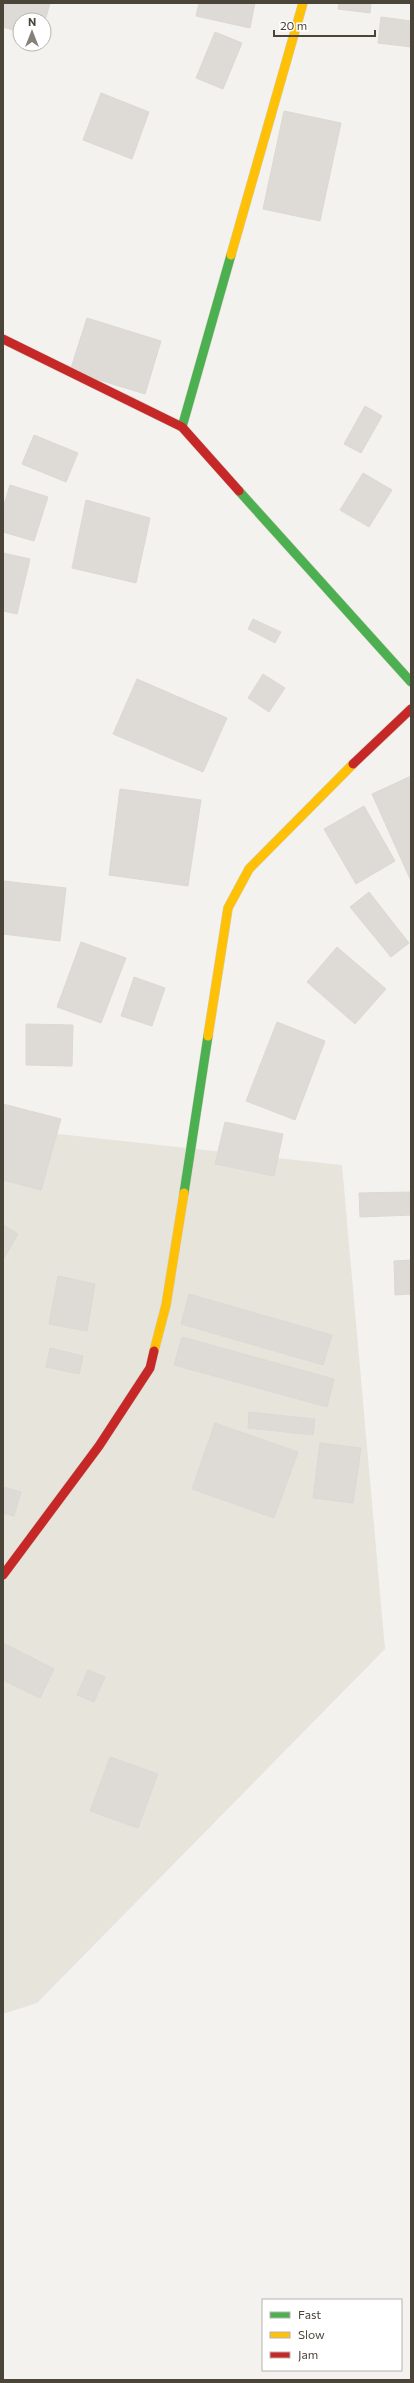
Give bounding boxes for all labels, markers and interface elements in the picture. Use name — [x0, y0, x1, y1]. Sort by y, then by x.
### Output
north arrow — [12, 12, 52, 52]
scale bar — [274, 12, 375, 38]
text: N — [28, 15, 36, 28]
text: 20 m — [280, 18, 307, 32]
legend — [262, 2299, 402, 2371]
text: Fast — [298, 2307, 321, 2321]
text: Slow — [298, 2327, 325, 2341]
text: Jam — [298, 2347, 318, 2362]

